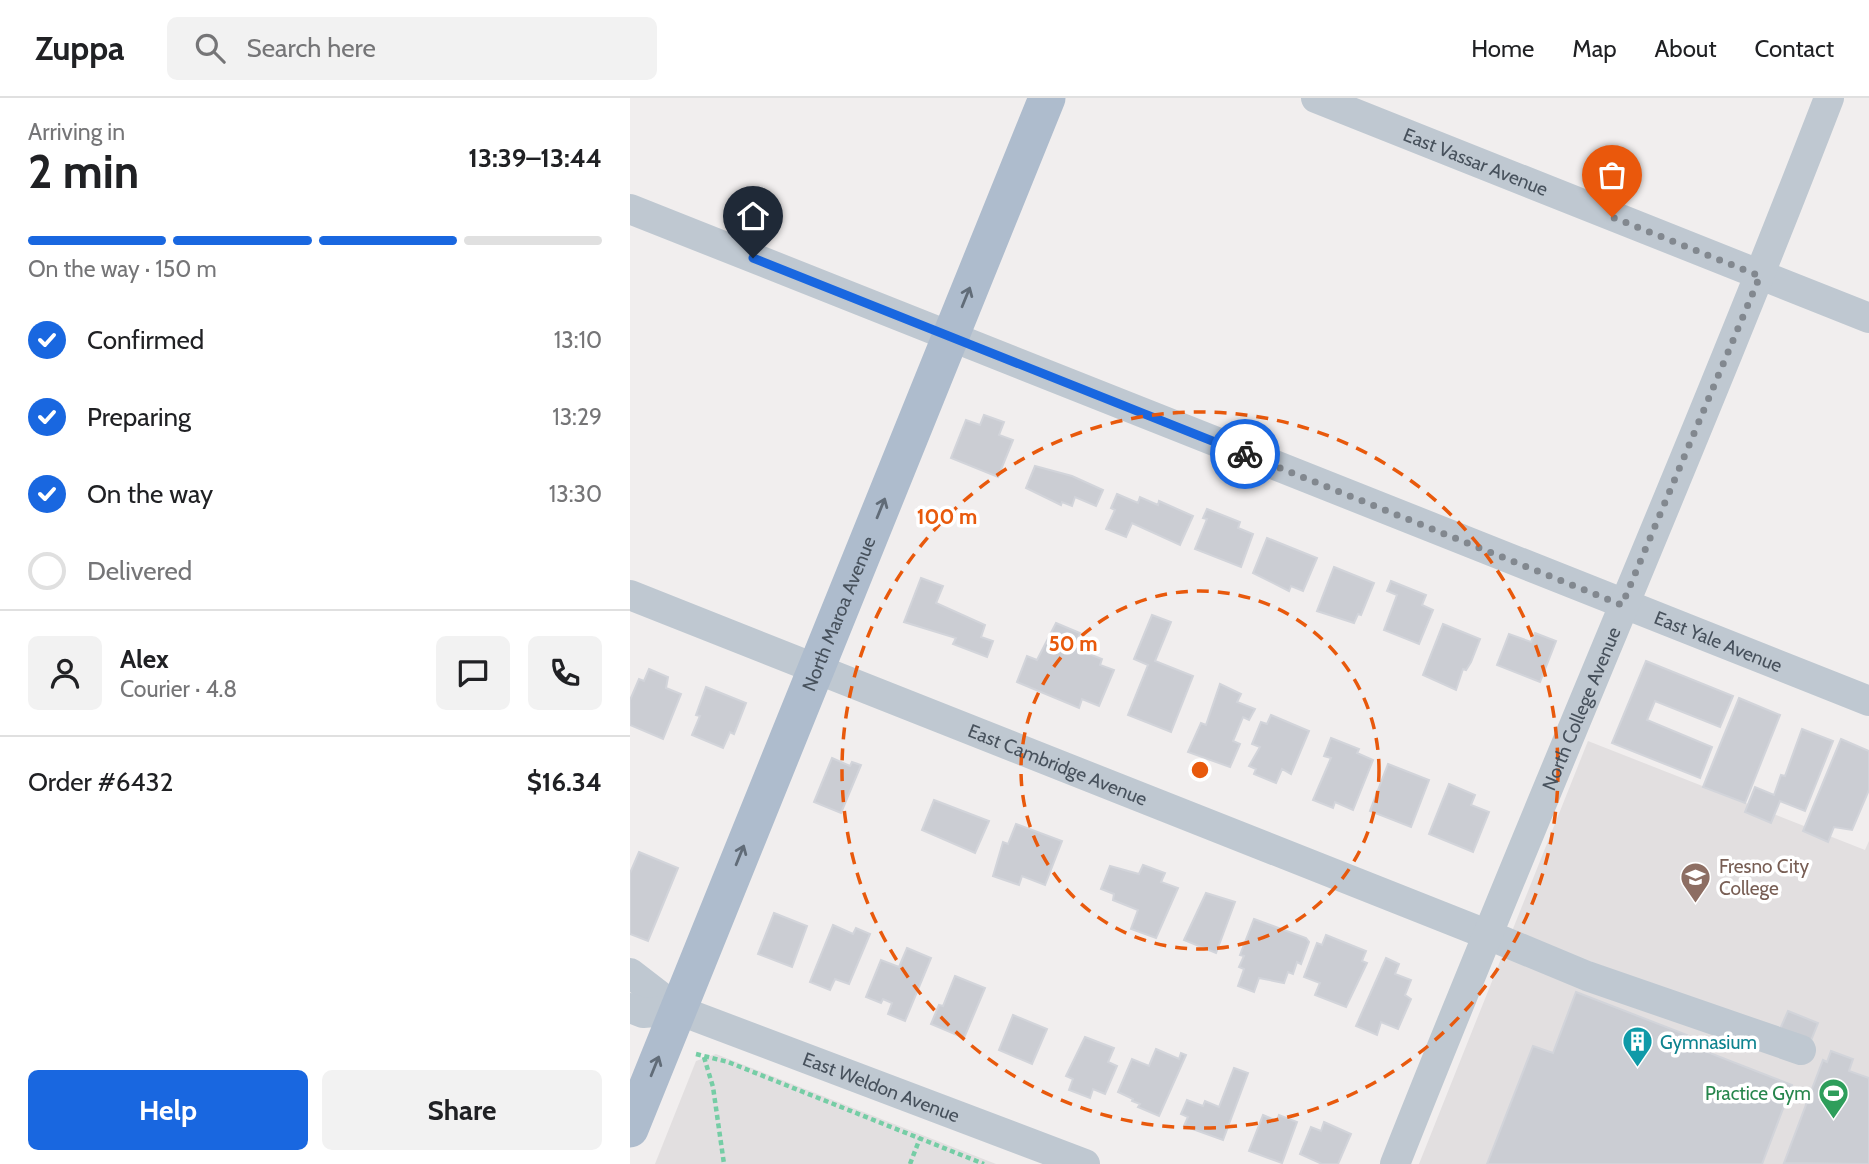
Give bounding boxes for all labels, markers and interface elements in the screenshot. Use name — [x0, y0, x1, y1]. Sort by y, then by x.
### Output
search box — [167, 17, 657, 80]
text: Zuppa — [35, 28, 125, 68]
icon: search — [191, 29, 229, 67]
text: Search here — [247, 32, 376, 64]
text: Home — [1471, 34, 1534, 63]
text: Map — [1572, 34, 1617, 63]
text: About — [1655, 34, 1717, 63]
text: Contact — [1755, 34, 1834, 63]
text: Arriving in — [28, 118, 125, 146]
street label: East Vassar Avenue — [1400, 122, 1552, 201]
text: 13:39–13:44 — [468, 142, 602, 174]
text: 2 min — [28, 144, 139, 200]
pin — [1582, 145, 1642, 217]
icon: bag — [1593, 156, 1631, 194]
pin — [723, 186, 783, 258]
icon: home — [734, 197, 772, 235]
text: On the way · 150 m — [28, 255, 217, 283]
one-way arrow — [961, 287, 974, 309]
icon: check — [28, 321, 66, 359]
text: Confirmed — [87, 324, 204, 356]
text: 13:10 — [554, 326, 602, 354]
icon: check — [28, 398, 66, 436]
text: Preparing — [87, 401, 191, 433]
text: 13:29 — [552, 403, 602, 431]
courier — [1210, 419, 1280, 489]
icon: bike — [1226, 435, 1264, 473]
icon: check — [28, 475, 66, 513]
text: On the way — [87, 478, 213, 510]
text: 13:30 — [549, 480, 602, 508]
one-way arrow — [875, 497, 888, 519]
text: 100 m — [917, 504, 977, 529]
street label: North Maroa Avenue — [797, 533, 880, 694]
text: Delivered — [87, 555, 192, 587]
street label: East Yale Avenue — [1651, 605, 1786, 677]
street label: North College Avenue — [1537, 623, 1625, 794]
text: 50 m — [1048, 631, 1098, 656]
button: person — [28, 636, 102, 710]
button: chat — [436, 636, 510, 710]
button: phone — [528, 636, 602, 710]
text: Alex — [120, 643, 169, 675]
text: Courier · 4.8 — [120, 675, 237, 703]
street label: East Cambridge Avenue — [965, 719, 1151, 810]
centre of rings — [1188, 758, 1212, 782]
text: Order #6432 — [28, 766, 173, 798]
text: $16.34 — [527, 766, 602, 798]
one-way arrow — [734, 845, 747, 866]
place label: Fresno City College — [1719, 855, 1810, 900]
school or university icon: Fresno City College — [1679, 860, 1713, 904]
building icon: Gymnasium — [1620, 1025, 1654, 1069]
place label: Gymnasium — [1660, 1031, 1757, 1054]
street label: East Weldon Avenue — [800, 1047, 963, 1127]
one-way arrow — [650, 1056, 663, 1077]
button: Help — [28, 1070, 308, 1150]
button: Share — [322, 1070, 602, 1150]
sports icon: Practice Gym — [1817, 1076, 1851, 1120]
place label: Practice Gym — [1705, 1082, 1811, 1105]

